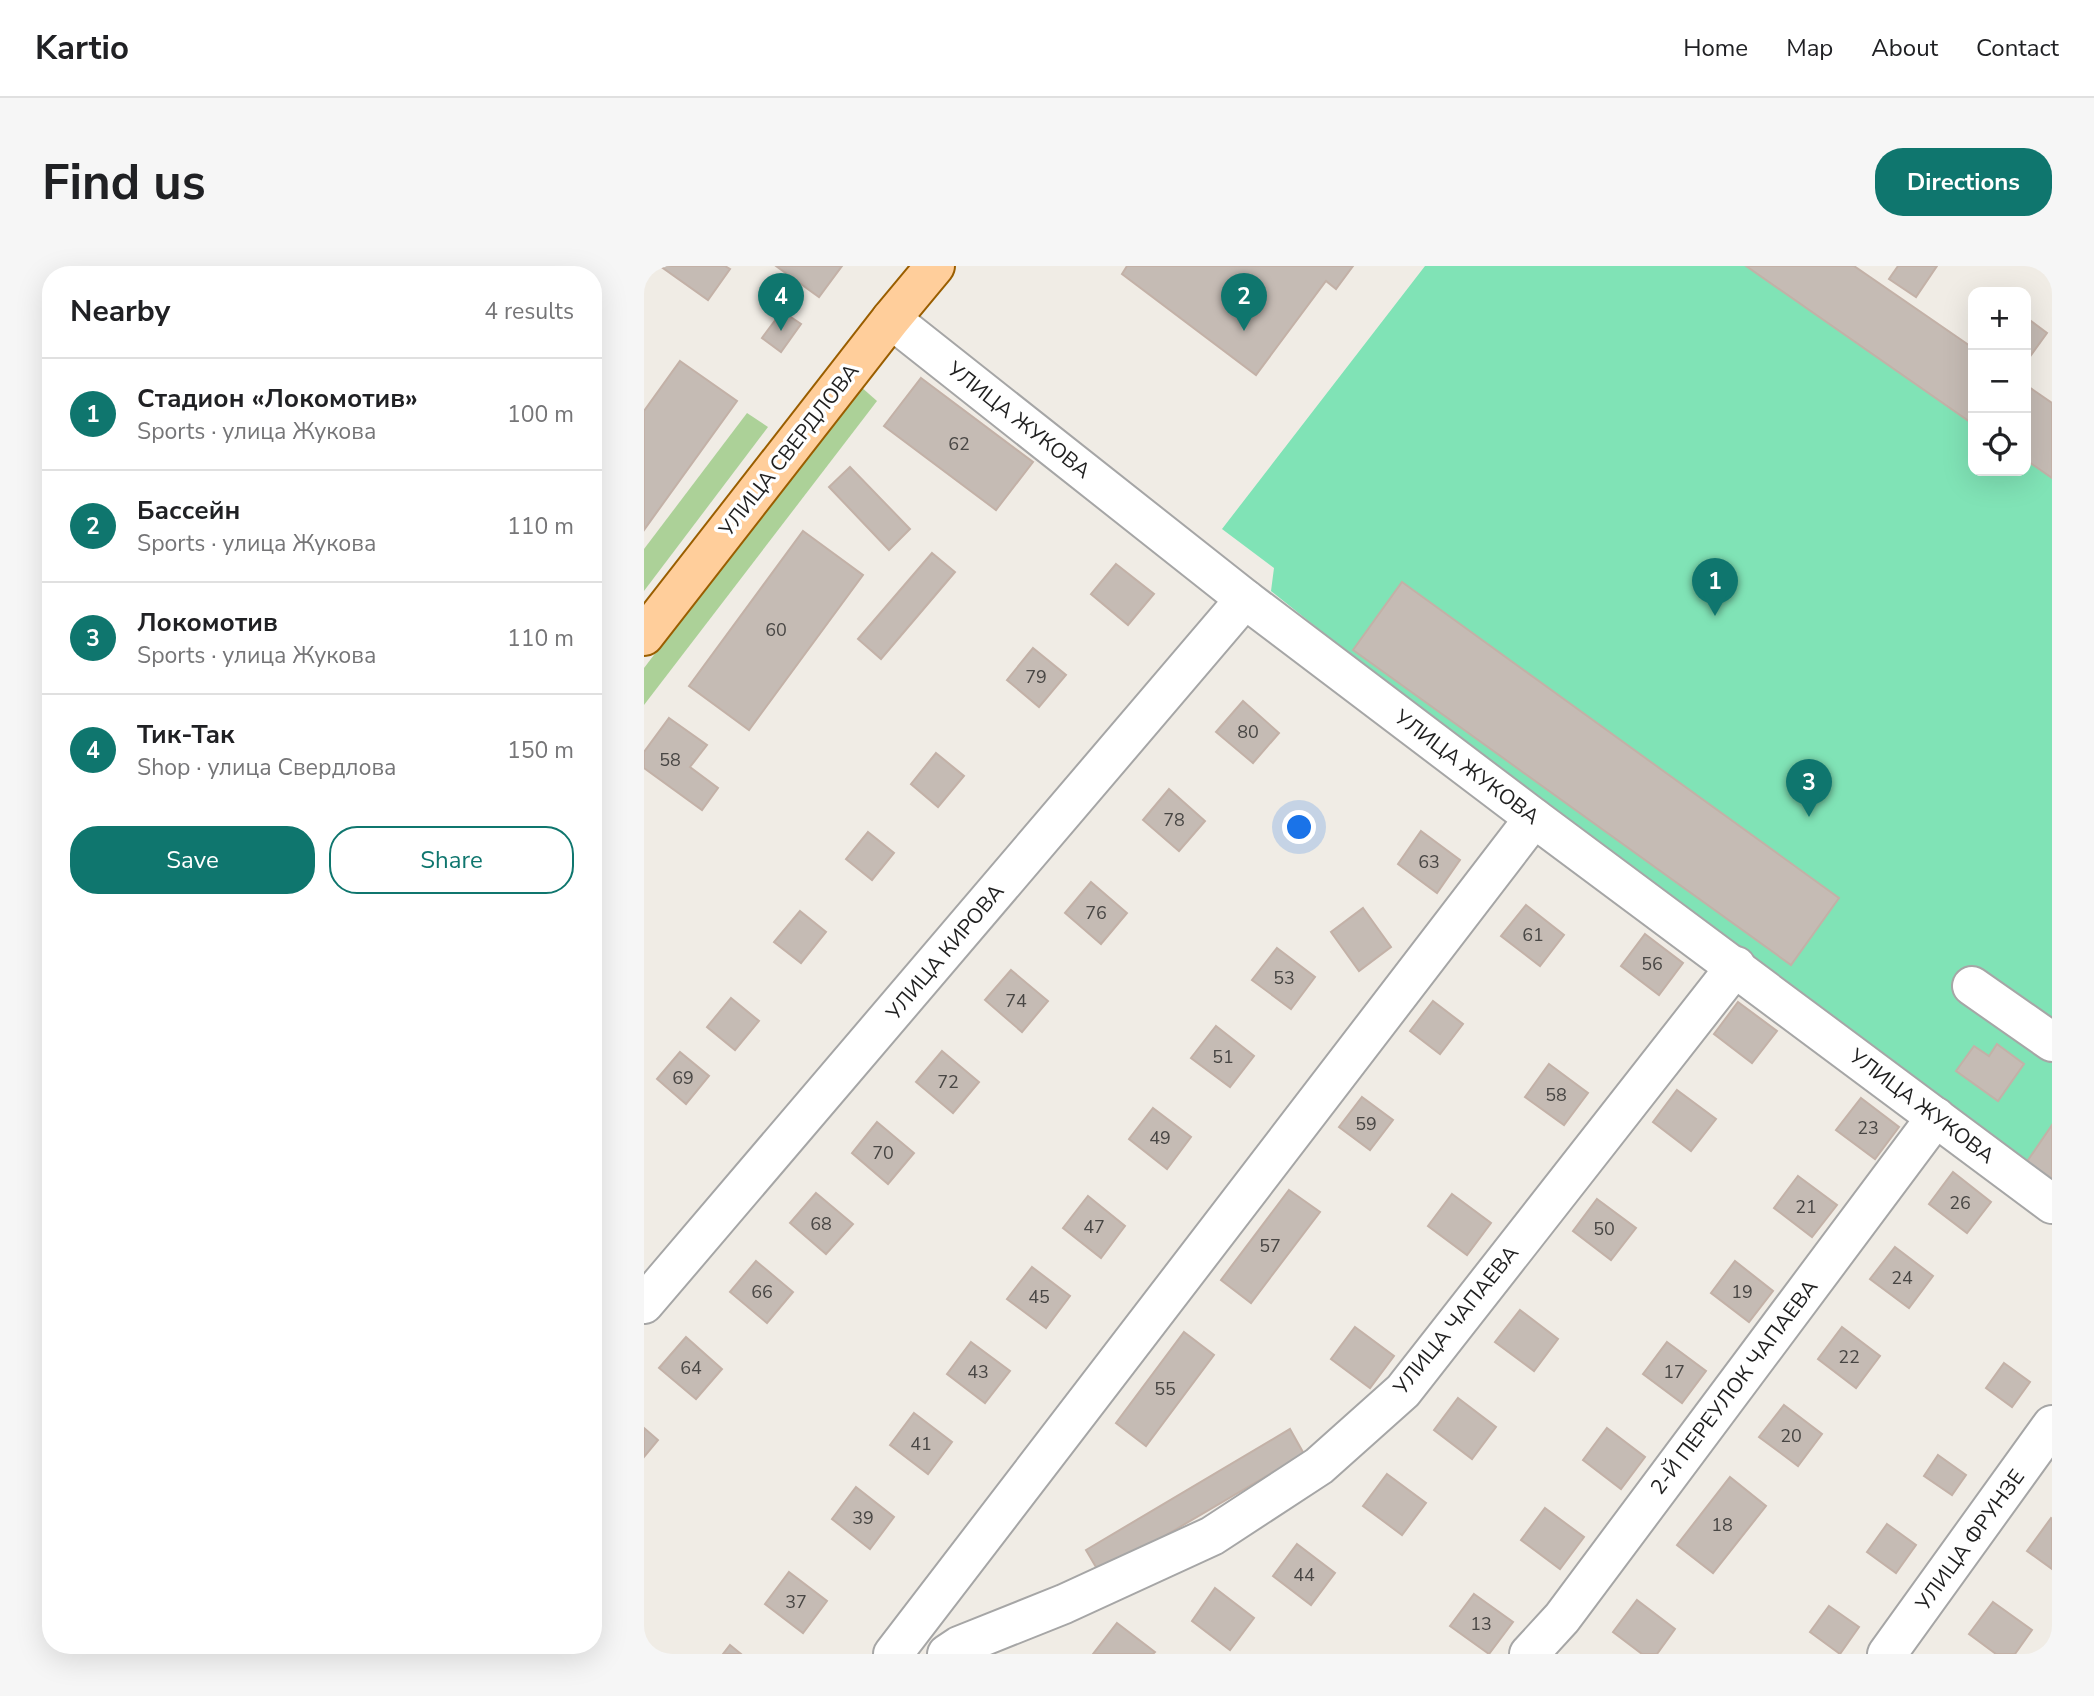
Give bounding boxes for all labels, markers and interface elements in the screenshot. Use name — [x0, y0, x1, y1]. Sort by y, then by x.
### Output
text: Kartio — [35, 26, 129, 71]
text: Home — [1683, 32, 1748, 64]
text: Map — [1786, 32, 1833, 64]
text: About — [1871, 32, 1938, 64]
text: Contact — [1976, 32, 2059, 64]
button: Directions — [1875, 148, 2052, 216]
text: Find us — [42, 149, 206, 216]
pin: 4 — [758, 273, 804, 331]
pin: 2 — [1221, 273, 1267, 331]
map controls — [1968, 287, 2031, 476]
button: + — [1968, 287, 2031, 350]
text: Nearby — [70, 291, 170, 332]
text: 4 results — [484, 296, 574, 327]
button: − — [1968, 350, 2031, 413]
street label: УЛИЦА ЖУКОВА — [941, 355, 1096, 485]
street label: УЛИЦА СВЕРДЛОВА — [712, 358, 865, 543]
text: Стадион «Локомотив» — [137, 381, 418, 416]
text: 1 — [86, 399, 100, 430]
text: 100 m — [507, 399, 574, 430]
button: locate — [1968, 413, 2031, 476]
text: Sports · улица Жукова — [137, 416, 376, 447]
house number: 62 — [948, 432, 970, 456]
text: Бассейн — [137, 493, 240, 528]
text: 2 — [86, 511, 100, 542]
text: 110 m — [507, 511, 574, 542]
text: Sports · улица Жукова — [137, 528, 376, 559]
pin: 1 — [1692, 558, 1738, 616]
text: Локомотив — [137, 605, 278, 640]
house number: 60 — [765, 618, 787, 642]
text: 3 — [86, 623, 100, 654]
text: 110 m — [507, 623, 574, 654]
text: Sports · улица Жукова — [137, 640, 376, 671]
house number: 79 — [1025, 665, 1047, 689]
street label: УЛИЦА ЖУКОВА — [1388, 703, 1545, 831]
text: Тик-Так — [137, 717, 235, 752]
house number: 80 — [1237, 720, 1259, 744]
text: 4 — [86, 735, 100, 766]
text: 150 m — [507, 735, 574, 766]
house number: 58 — [659, 748, 681, 772]
text: Shop · улица Свердлова — [137, 752, 397, 783]
pin: 3 — [1786, 759, 1832, 817]
house number: 78 — [1163, 808, 1185, 832]
your location — [1282, 810, 1316, 844]
button: Save — [70, 826, 315, 894]
button: Share — [329, 826, 574, 894]
house number: 63 — [1418, 850, 1440, 874]
street label: УЛИЦА КИРОВА — [879, 878, 1010, 1027]
house number: 76 — [1085, 901, 1107, 925]
house number: 61 — [1522, 923, 1544, 947]
house number: 56 — [1641, 952, 1663, 976]
house number: 53 — [1273, 966, 1295, 990]
house number: 74 — [1005, 989, 1027, 1013]
street label: УЛИЦА ЖУКОВА — [1843, 1042, 2000, 1170]
house number: 51 — [1212, 1045, 1234, 1069]
house number: 69 — [672, 1066, 694, 1090]
house number: 72 — [937, 1070, 959, 1094]
house number: 58 — [1545, 1083, 1567, 1107]
house number: 59 — [1355, 1112, 1377, 1136]
house number: 23 — [1857, 1116, 1879, 1140]
house number: 49 — [1149, 1126, 1171, 1150]
house number: 70 — [872, 1141, 894, 1165]
house number: 26 — [1949, 1191, 1971, 1215]
house number: 21 — [1795, 1195, 1817, 1219]
house number: 68 — [810, 1212, 832, 1236]
house number: 47 — [1083, 1215, 1105, 1239]
house number: 50 — [1593, 1217, 1615, 1241]
house number: 57 — [1259, 1234, 1281, 1258]
street label: УЛИЦА ЧАПАЕВА — [1387, 1240, 1525, 1401]
house number: 24 — [1891, 1266, 1913, 1290]
street label: 2-Й ПЕРЕУЛОК ЧАПАЕВА — [1644, 1274, 1824, 1500]
house number: 66 — [751, 1280, 773, 1304]
house number: 19 — [1731, 1280, 1753, 1304]
house number: 45 — [1028, 1285, 1050, 1309]
house number: 22 — [1838, 1345, 1860, 1369]
house number: 64 — [680, 1356, 702, 1380]
house number: 43 — [967, 1360, 989, 1384]
house number: 17 — [1663, 1360, 1685, 1384]
house number: 55 — [1154, 1377, 1176, 1401]
house number: 20 — [1780, 1424, 1802, 1448]
house number: 41 — [910, 1432, 932, 1456]
street label: УЛИЦА ФРУНЗЕ — [1909, 1464, 2031, 1617]
house number: 39 — [852, 1506, 874, 1530]
house number: 18 — [1711, 1513, 1733, 1537]
house number: 44 — [1293, 1563, 1315, 1587]
house number: 37 — [785, 1590, 807, 1614]
house number: 13 — [1470, 1612, 1492, 1636]

